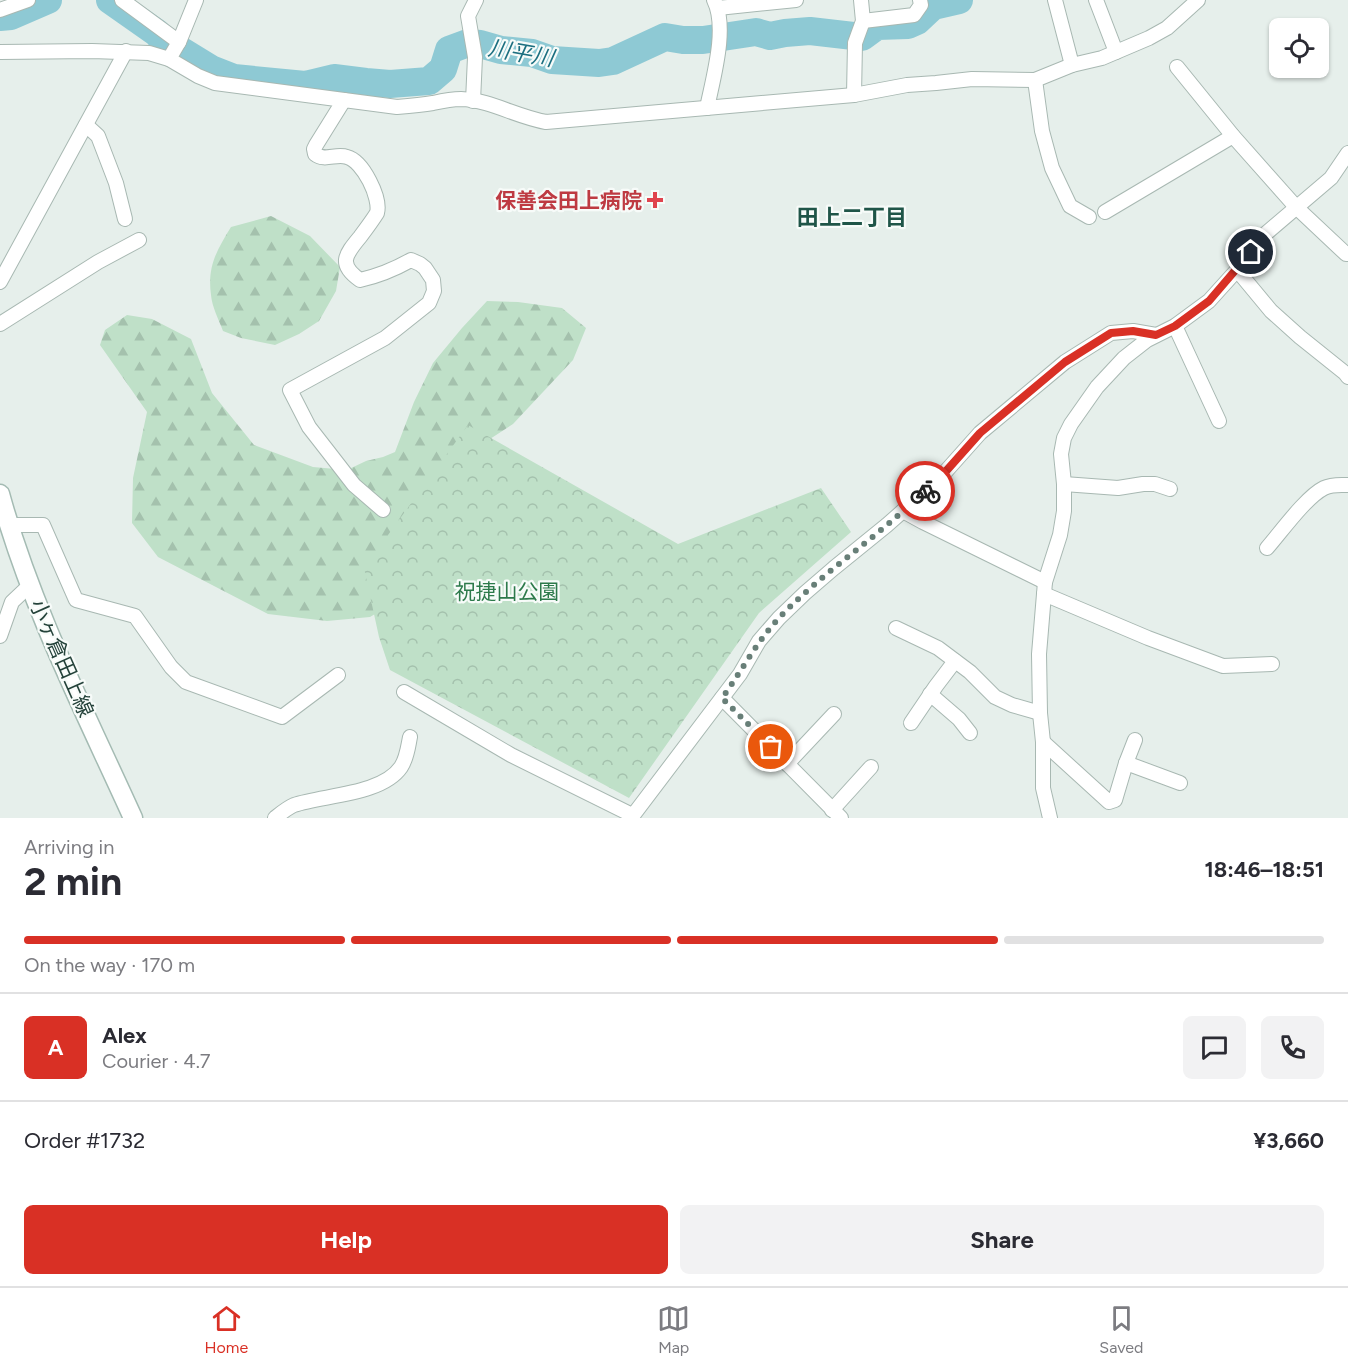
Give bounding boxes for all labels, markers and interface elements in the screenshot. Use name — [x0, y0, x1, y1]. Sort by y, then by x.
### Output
map controls — [1269, 18, 1329, 78]
button: locate — [1269, 18, 1329, 78]
water label: 川平川 — [486, 34, 558, 72]
place label: 保善会田上病院 — [495, 188, 642, 213]
marker: 保善会田上病院 — [646, 191, 664, 209]
district label: 田上二丁目 — [797, 204, 907, 231]
pin — [1225, 226, 1276, 277]
icon: home — [1234, 235, 1267, 268]
courier — [895, 461, 955, 521]
icon: bike — [909, 475, 942, 508]
park label: 祝捷山公園 — [455, 579, 560, 604]
street label: 小ヶ倉田上線 — [25, 595, 99, 721]
pin — [745, 721, 796, 772]
icon: bag — [754, 730, 787, 763]
text: Arriving in — [24, 835, 114, 859]
text: 18:46–18:51 — [1204, 856, 1324, 883]
text: 2 min — [24, 858, 122, 905]
text: On the way · 170 m — [24, 953, 195, 977]
button: chat — [1183, 1016, 1246, 1079]
button: phone — [1261, 1016, 1324, 1079]
text: Alex — [102, 1022, 147, 1049]
text: A — [48, 1034, 63, 1061]
text: Courier · 4.7 — [102, 1049, 211, 1073]
text: Order #1732 — [24, 1127, 145, 1154]
text: ¥3,660 — [1253, 1127, 1324, 1154]
button: Help — [24, 1205, 668, 1274]
button: Share — [680, 1205, 1324, 1274]
tab: Home — [205, 1302, 248, 1357]
tab: Map — [657, 1302, 690, 1357]
tab: Saved — [1099, 1302, 1143, 1357]

